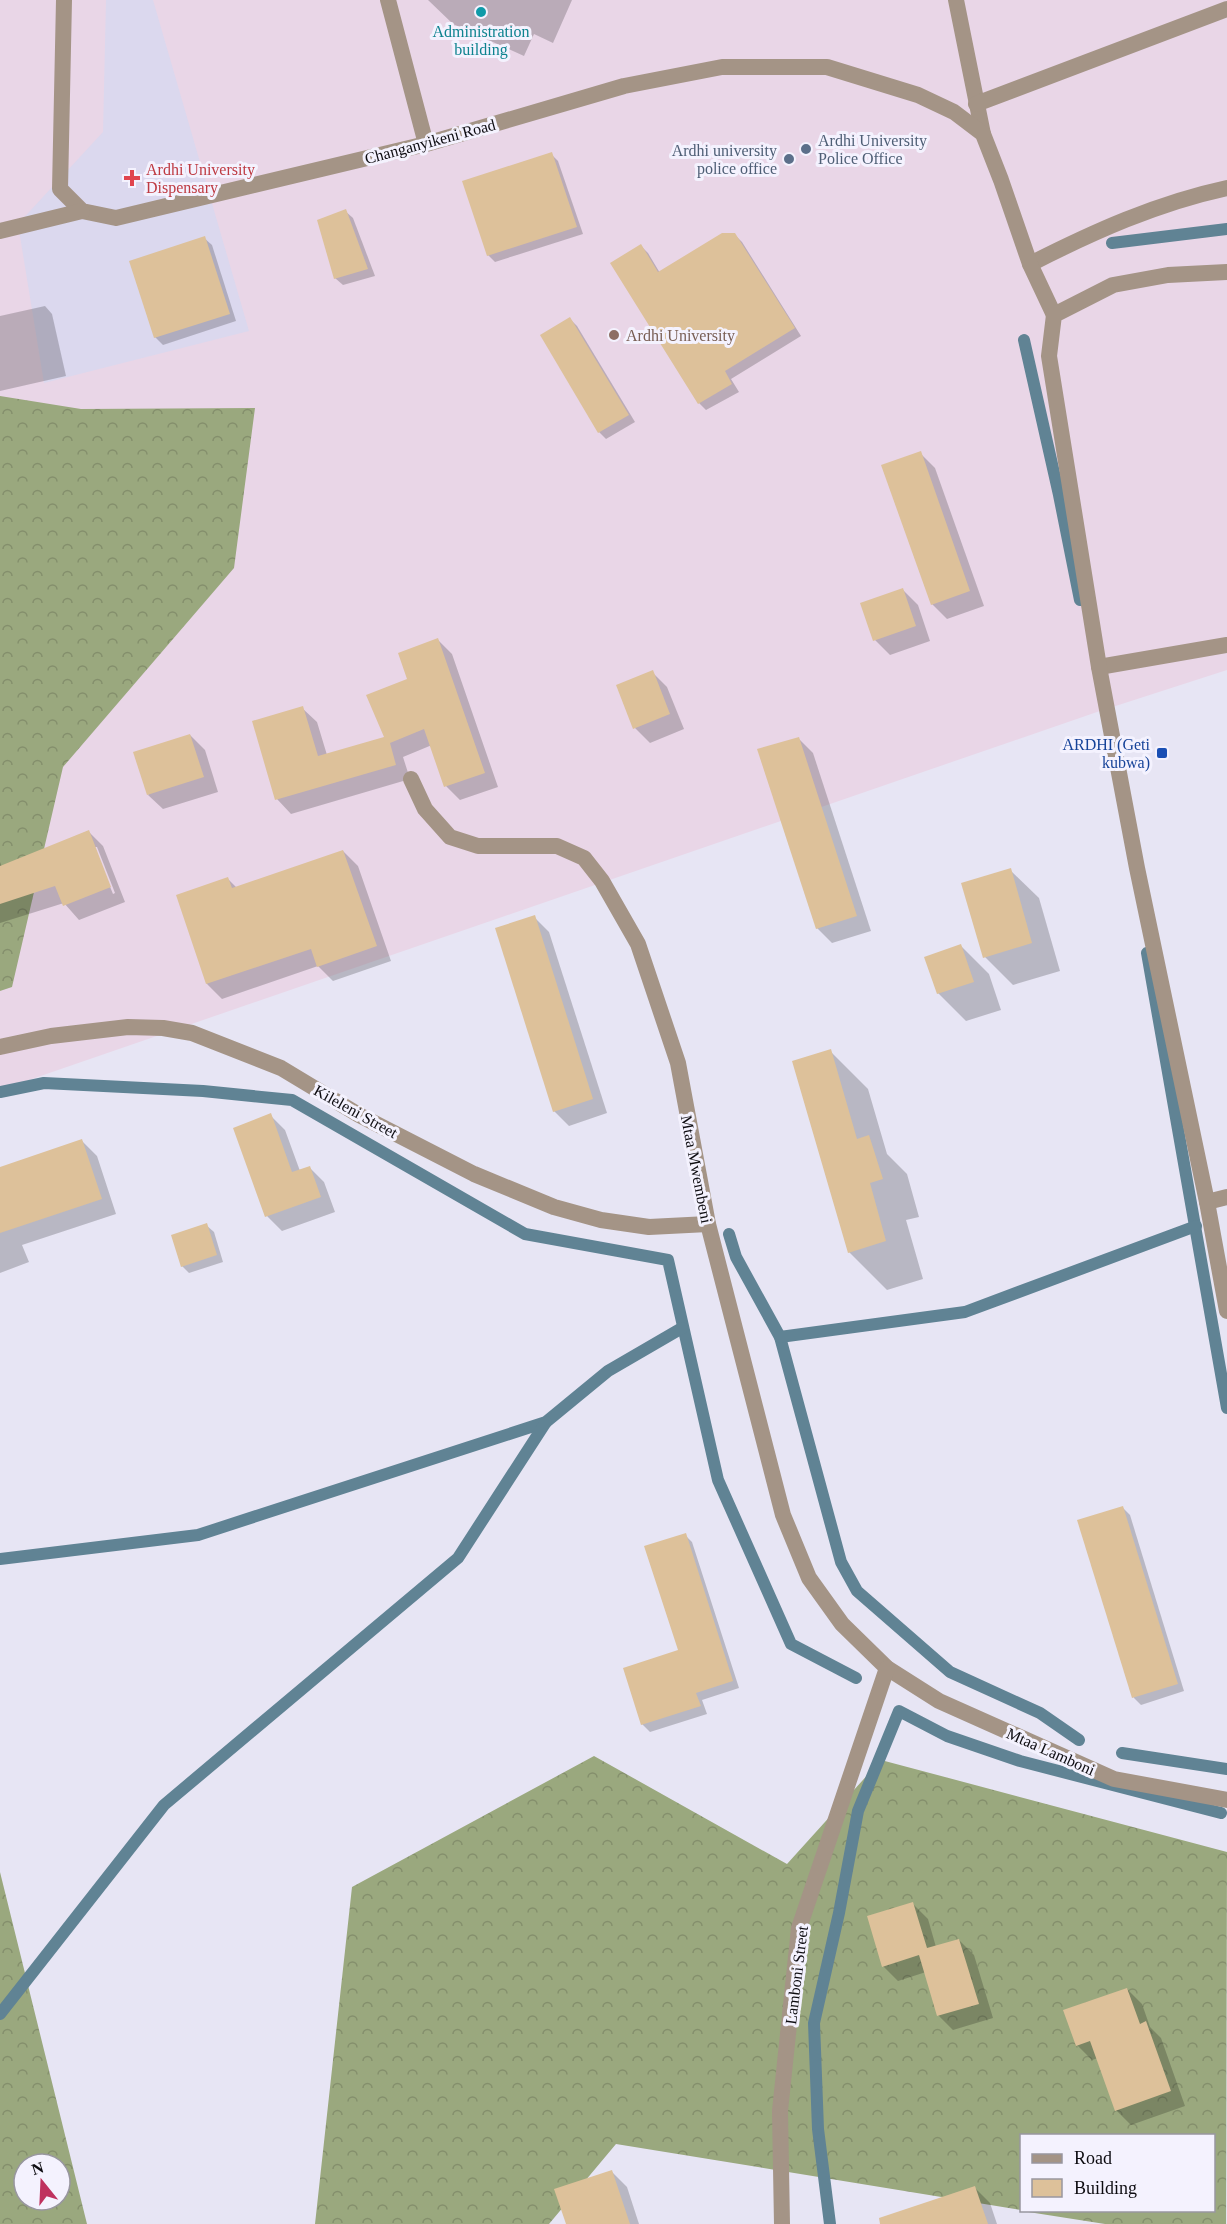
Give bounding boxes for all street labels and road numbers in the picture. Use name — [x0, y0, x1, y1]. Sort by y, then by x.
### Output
street label: Changanyikeni Road — [363, 116, 498, 168]
street label: Kileleni Street — [311, 1081, 401, 1142]
street label: Mtaa Mwembeni — [678, 1114, 715, 1225]
street label: Mtaa Lamboni — [1004, 1724, 1098, 1779]
street label: Lamboni Street — [782, 1924, 811, 2025]

